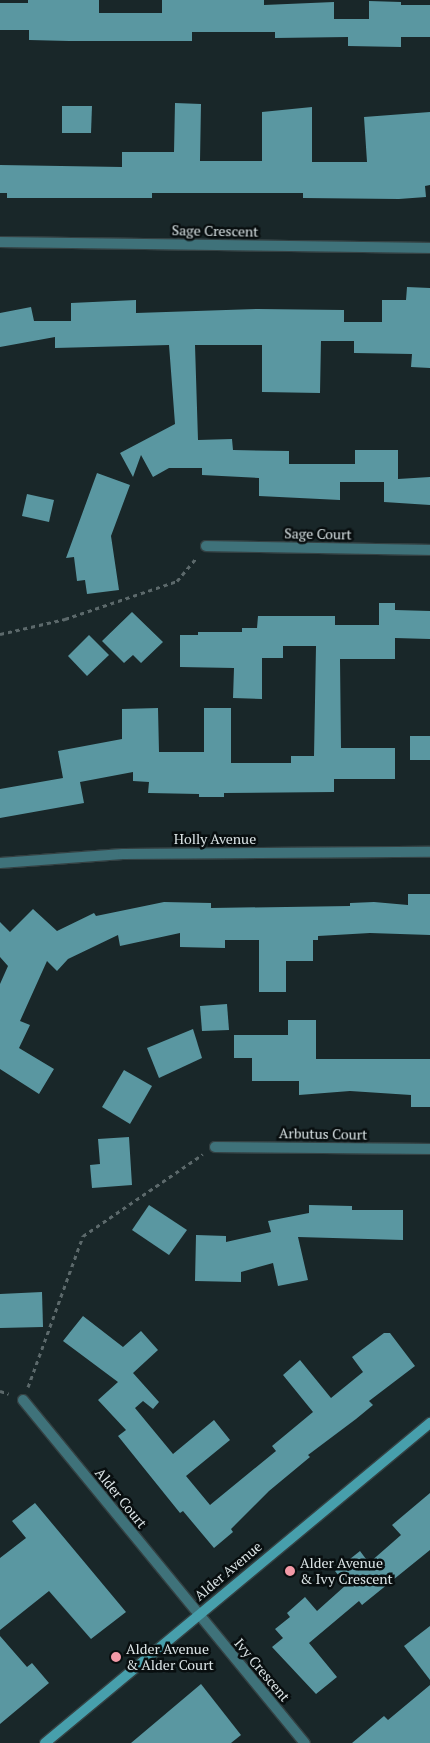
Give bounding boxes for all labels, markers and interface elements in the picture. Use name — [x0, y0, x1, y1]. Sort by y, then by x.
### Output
street label: Sage Crescent — [172, 222, 258, 240]
street label: Sage Court — [284, 525, 352, 543]
street label: Holly Avenue — [174, 831, 256, 847]
street label: Arbutus Court — [279, 1125, 367, 1143]
street label: Alder Court — [92, 1465, 150, 1531]
street label: Alder Avenue — [191, 1538, 265, 1604]
place label: Alder Avenue & Ivy Crescent — [300, 1555, 393, 1588]
marker: Alder Avenue & Ivy Crescent — [284, 1565, 296, 1577]
street label: Ivy Crescent — [231, 1635, 293, 1705]
place label: Alder Avenue & Alder Court — [126, 1641, 214, 1674]
marker: Alder Avenue & Alder Court — [110, 1651, 122, 1663]

